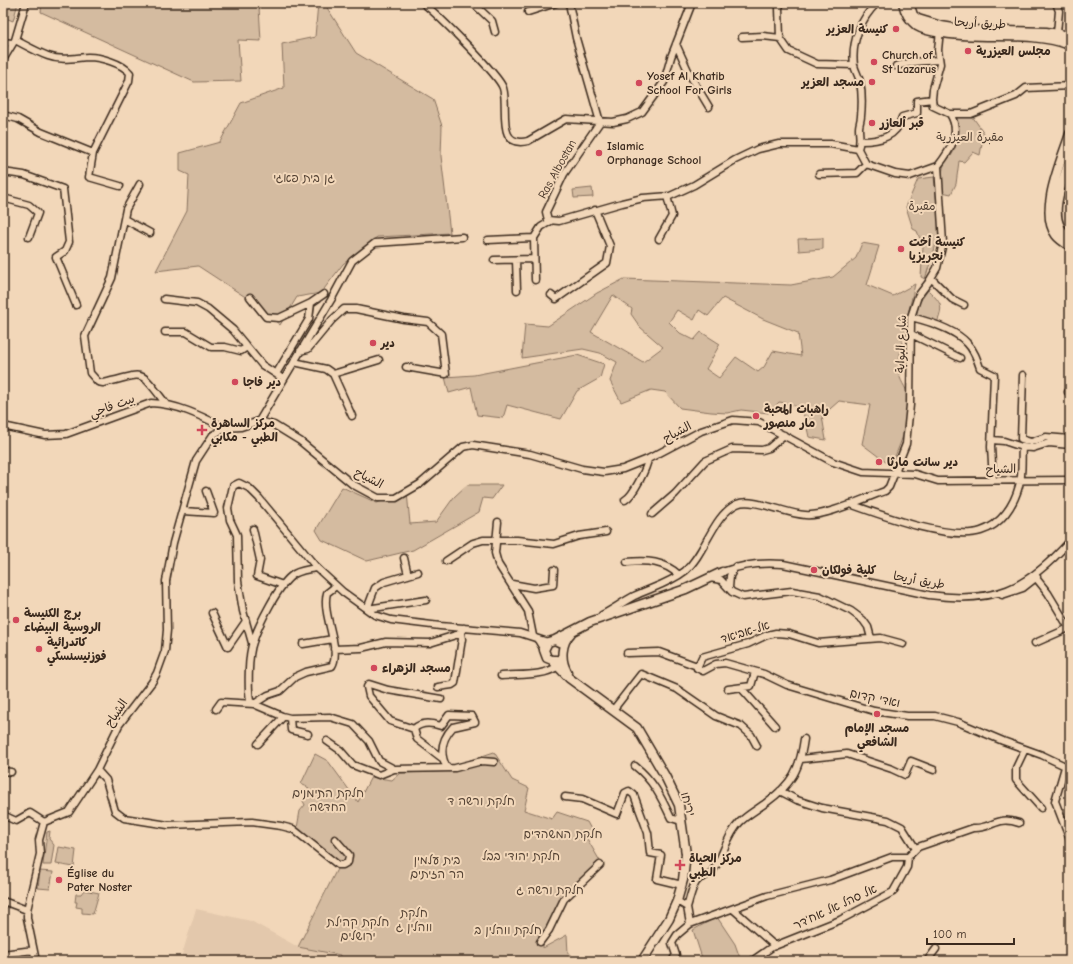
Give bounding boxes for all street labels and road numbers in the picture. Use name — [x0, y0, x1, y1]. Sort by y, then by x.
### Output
street label: طريق أريحا — [954, 15, 1006, 31]
street label: Ras Albostan — [535, 137, 579, 201]
street label: شارع البوابة — [893, 315, 911, 373]
street label: بيت فاجي — [87, 391, 138, 424]
street label: الشياح — [660, 419, 695, 447]
street label: الشياح — [986, 462, 1016, 478]
street label: الشياح — [351, 465, 386, 493]
street label: طريق أريحا — [892, 569, 946, 591]
street label: אל-אביאד — [719, 618, 771, 646]
street label: ואדי קדום — [848, 686, 901, 711]
street label: الشياح — [102, 696, 132, 731]
street label: יריחו — [678, 790, 698, 818]
street label: אל סהל אל אח'דר — [791, 882, 879, 932]

